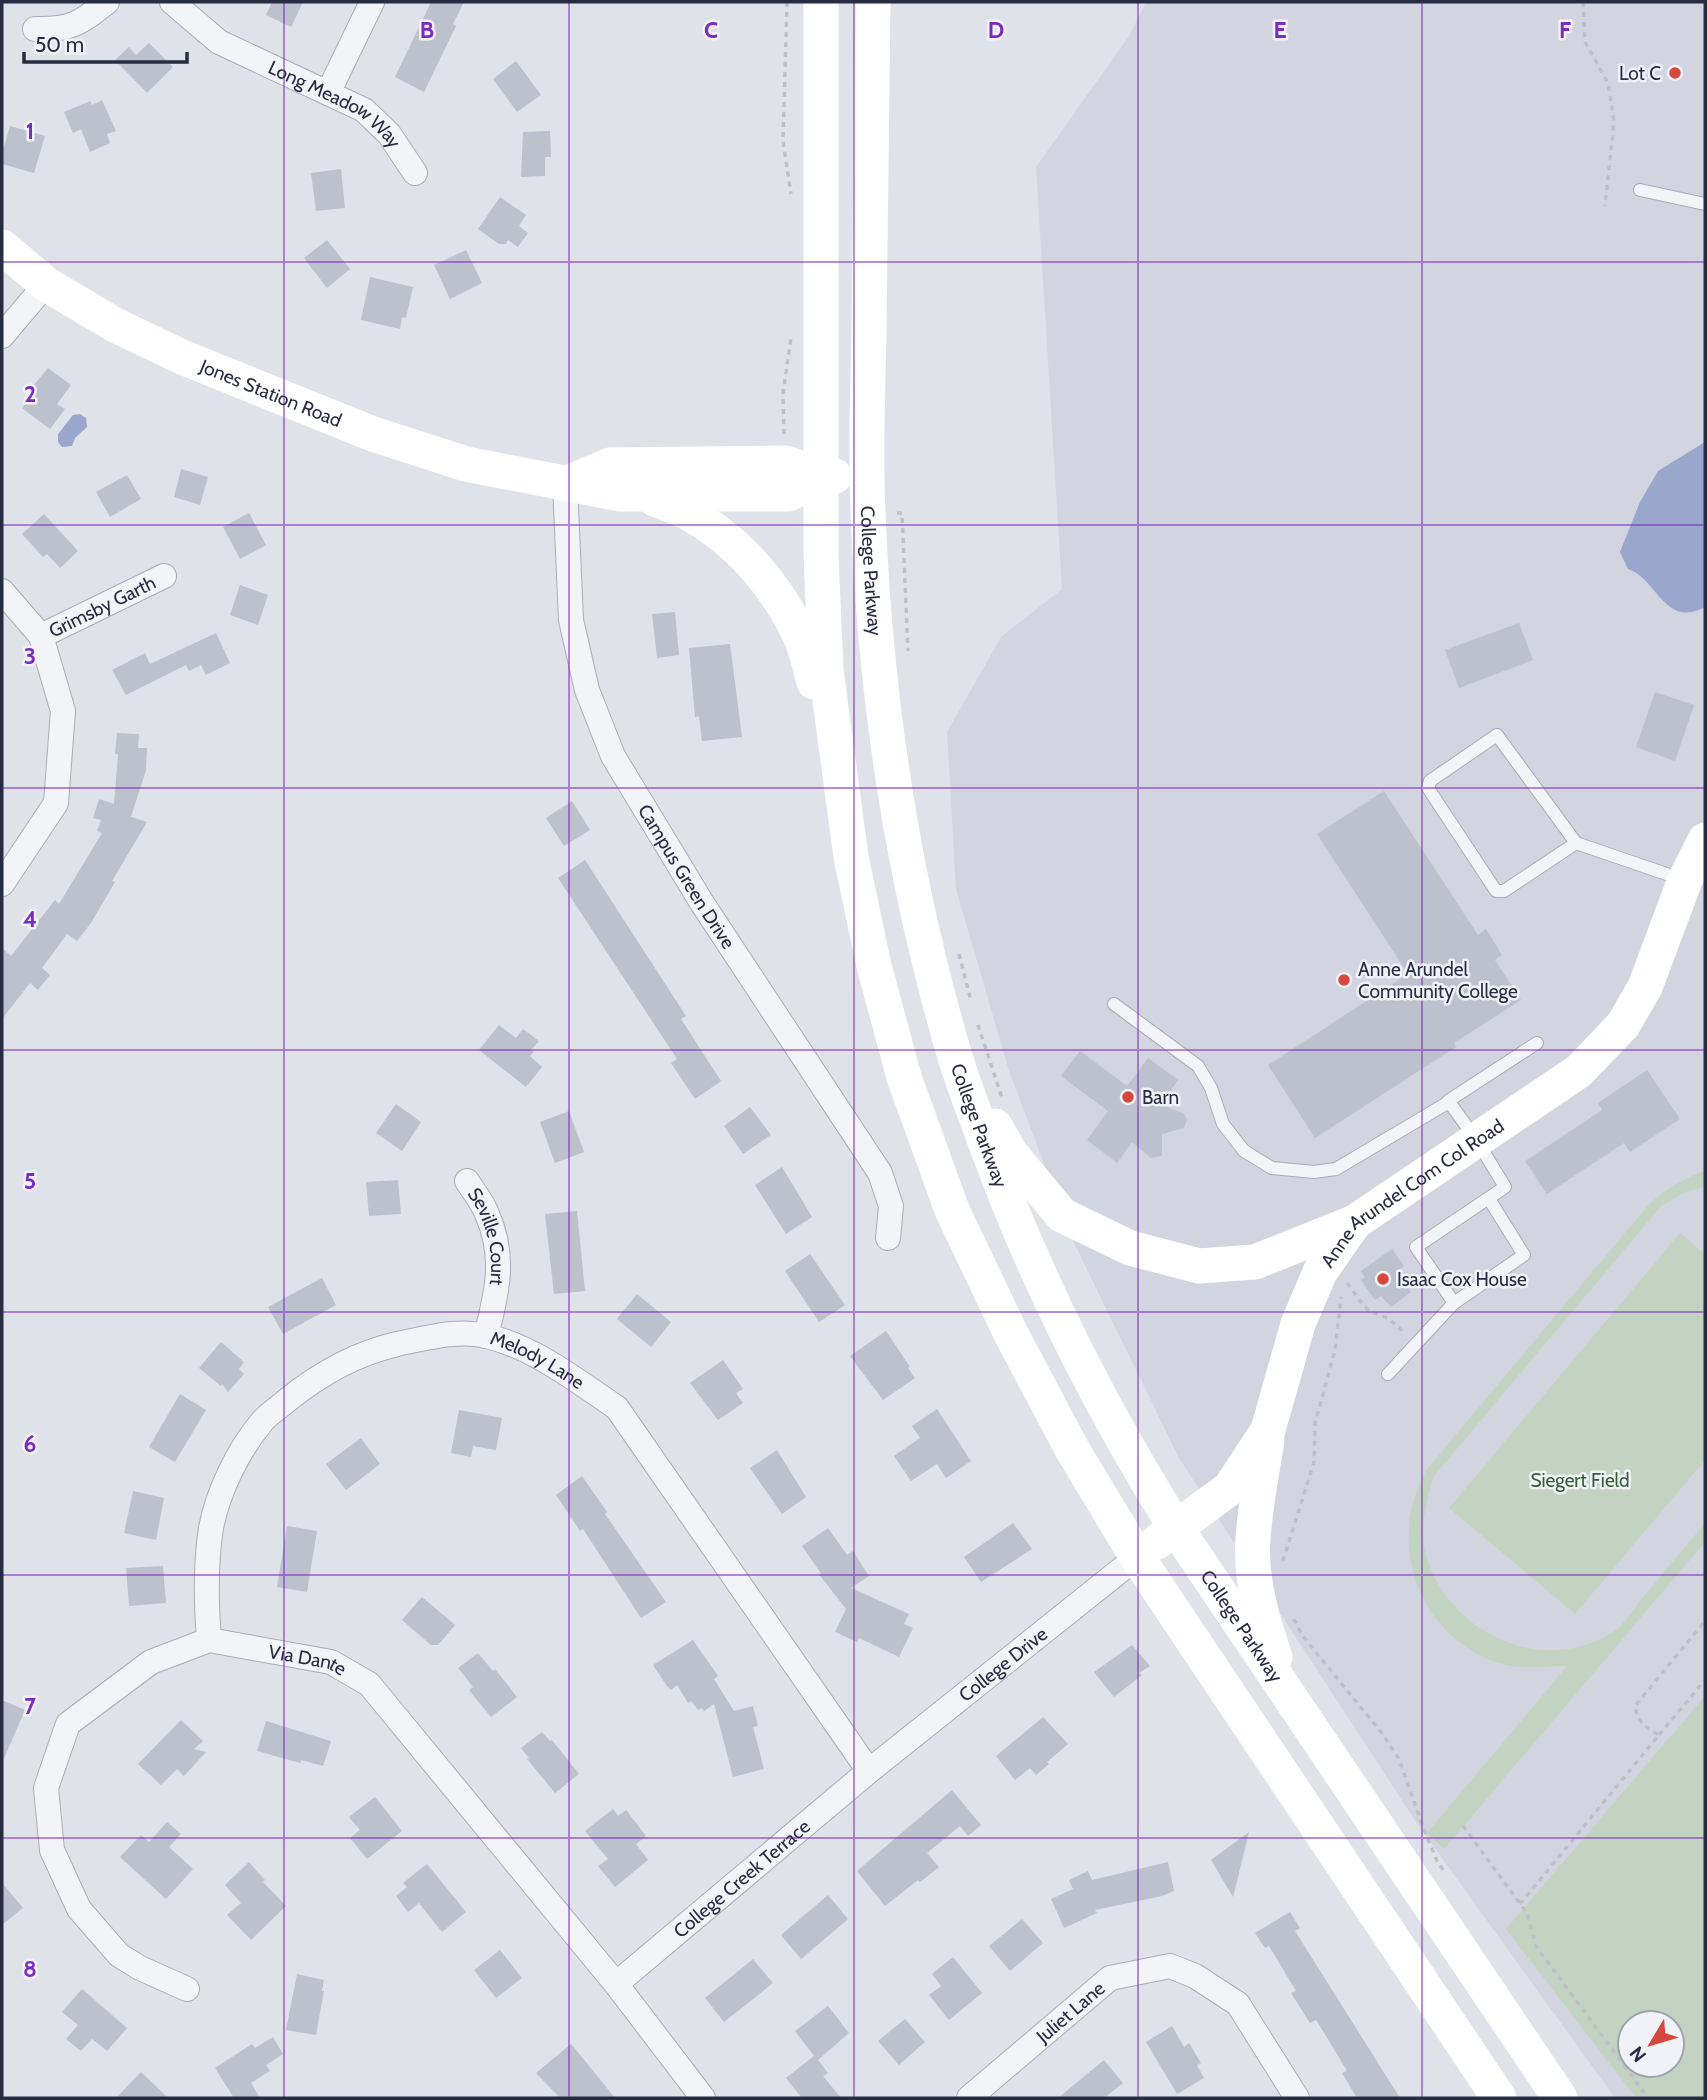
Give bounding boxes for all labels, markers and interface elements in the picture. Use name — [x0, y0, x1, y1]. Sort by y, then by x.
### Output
text: B — [420, 16, 434, 44]
text: C — [704, 16, 718, 44]
text: D — [988, 16, 1004, 44]
text: E — [1273, 16, 1287, 44]
text: F — [1559, 16, 1571, 44]
scale bar — [24, 21, 187, 65]
text: 50 m — [35, 32, 84, 57]
street label: Long Meadow Way — [265, 56, 406, 153]
place label: Lot C — [1619, 62, 1661, 85]
marker: Lot C — [1667, 65, 1683, 81]
text: 1 — [26, 117, 34, 145]
street label: Jones Station Road — [196, 354, 345, 432]
text: 2 — [24, 380, 36, 408]
street label: College Parkway — [856, 505, 887, 637]
street label: Grimsby Garth — [45, 571, 160, 642]
text: 3 — [24, 642, 36, 670]
street label: Campus Green Drive — [633, 800, 740, 953]
text: 4 — [23, 905, 37, 933]
place label: Anne Arundel Community College — [1358, 958, 1518, 1003]
marker: Anne Arundel Community College — [1336, 972, 1352, 988]
street label: College Parkway — [946, 1061, 1012, 1191]
place label: Barn — [1142, 1086, 1179, 1109]
marker: Barn — [1120, 1089, 1136, 1105]
street label: Anne Arundel Com Col Road — [1316, 1114, 1508, 1272]
text: 5 — [24, 1167, 36, 1195]
street label: Seville Court — [463, 1183, 509, 1287]
place label: Isaac Cox House — [1397, 1268, 1527, 1291]
marker: Isaac Cox House — [1375, 1271, 1391, 1287]
street label: Melody Lane — [488, 1326, 589, 1394]
text: 6 — [24, 1430, 36, 1458]
park label: Siegert Field — [1530, 1469, 1630, 1492]
street label: College Parkway — [1196, 1566, 1288, 1687]
street label: College Drive — [954, 1622, 1052, 1707]
street label: Via Dante — [267, 1640, 351, 1681]
text: 7 — [24, 1692, 36, 1720]
street label: College Creek Terrace — [669, 1815, 815, 1943]
text: 8 — [23, 1955, 37, 1983]
street label: Juliet Lane — [1031, 1976, 1110, 2048]
north arrow — [1616, 2009, 1686, 2079]
text: N — [1625, 2042, 1651, 2067]

